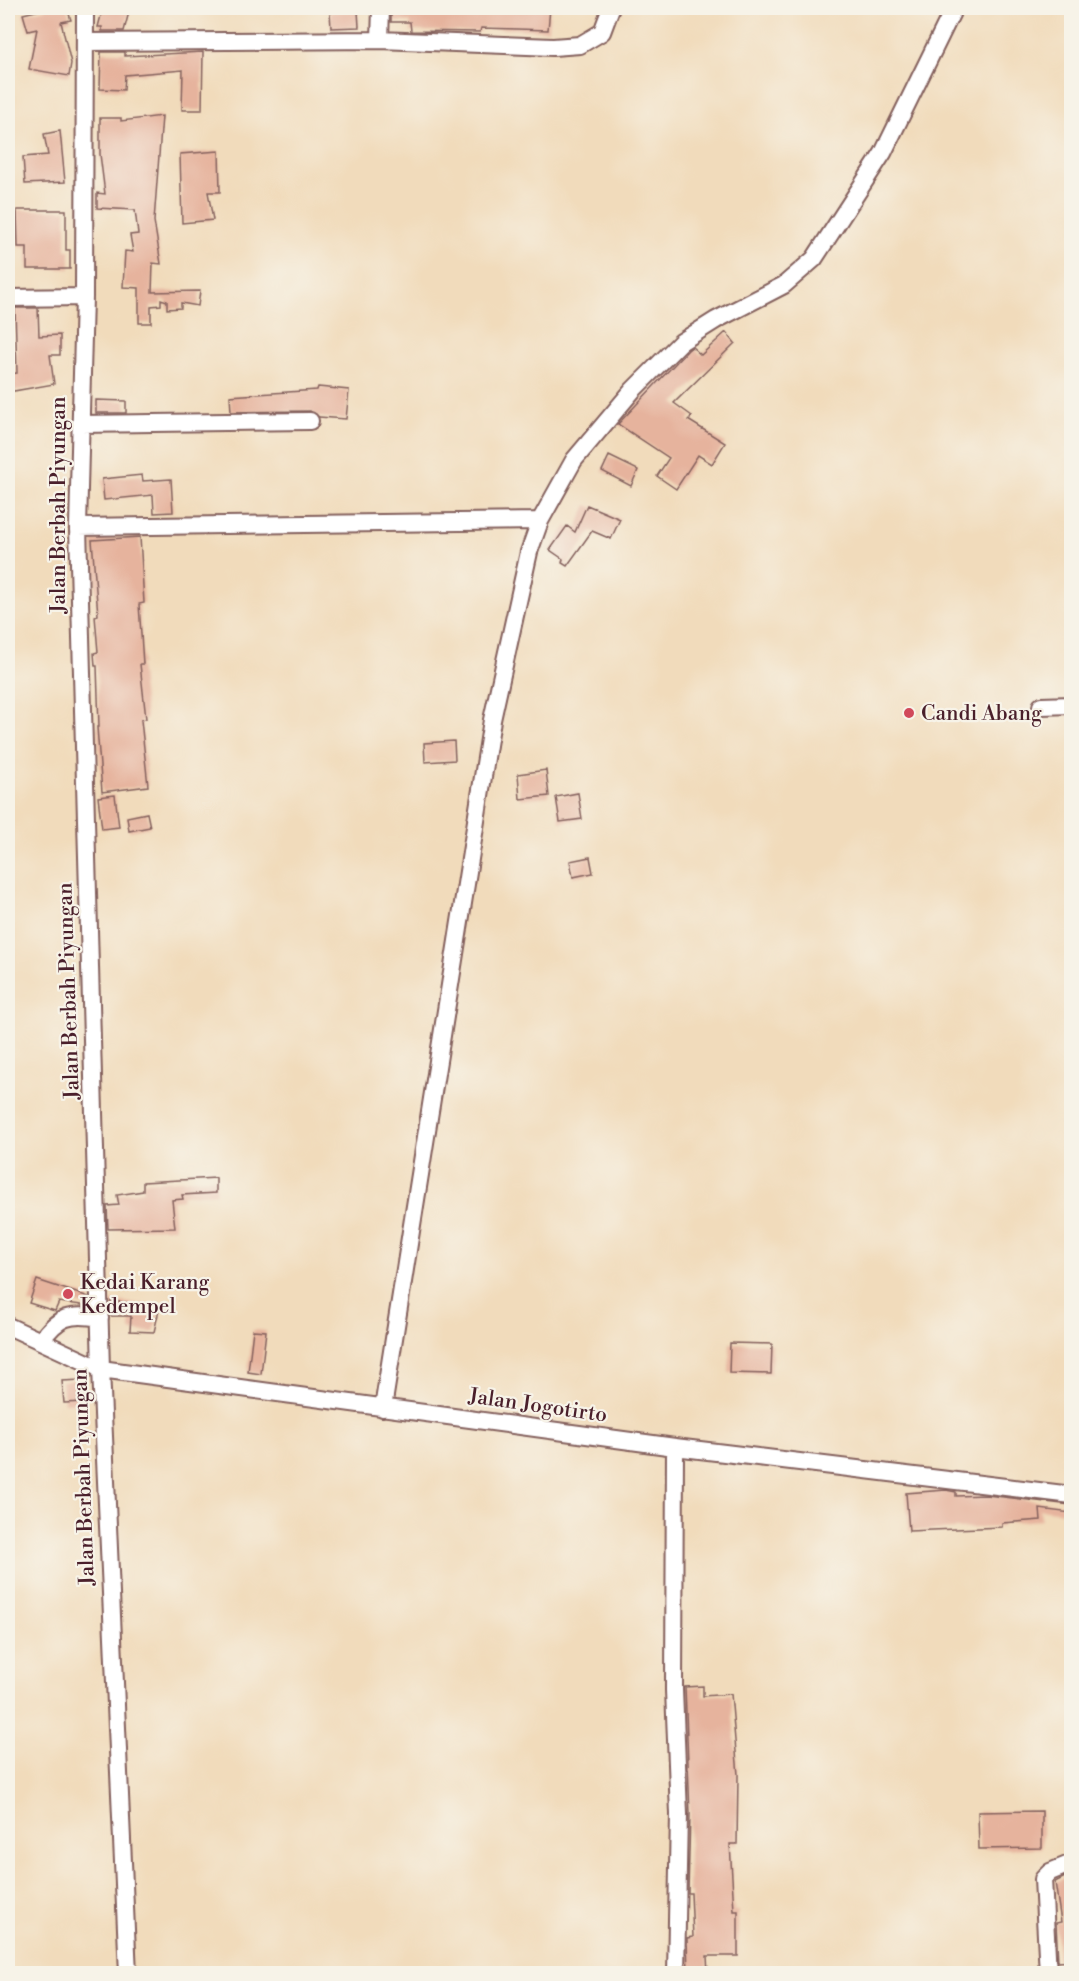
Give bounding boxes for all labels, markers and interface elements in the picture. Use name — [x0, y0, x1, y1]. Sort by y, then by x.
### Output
street label: Jalan Berbah Piyungan — [46, 396, 72, 614]
place label: Candi Abang — [921, 701, 1042, 727]
marker: Candi Abang — [902, 706, 916, 720]
street label: Jalan Berbah Piyungan — [52, 882, 86, 1101]
place label: Kedai Karang Kedempel — [80, 1270, 210, 1320]
marker: Kedai Karang Kedempel — [61, 1287, 75, 1301]
street label: Jalan Berbah Piyungan — [67, 1368, 101, 1587]
street label: Jalan Jogotirto — [466, 1383, 609, 1429]

